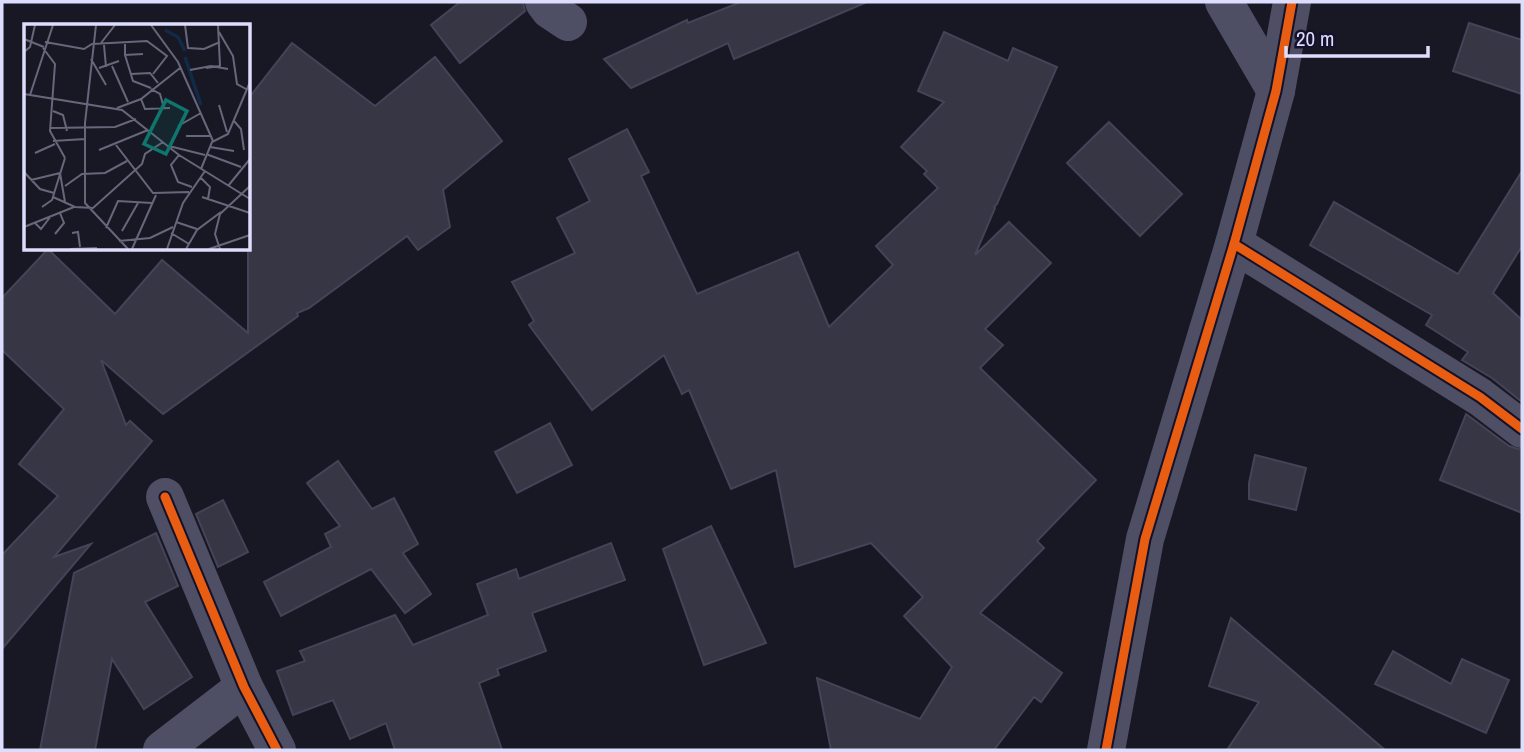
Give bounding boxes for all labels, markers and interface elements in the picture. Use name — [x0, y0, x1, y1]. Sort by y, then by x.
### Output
scale bar — [1286, 14, 1428, 58]
inset map — [24, 24, 250, 250]
text: 20 m — [1296, 24, 1334, 53]

